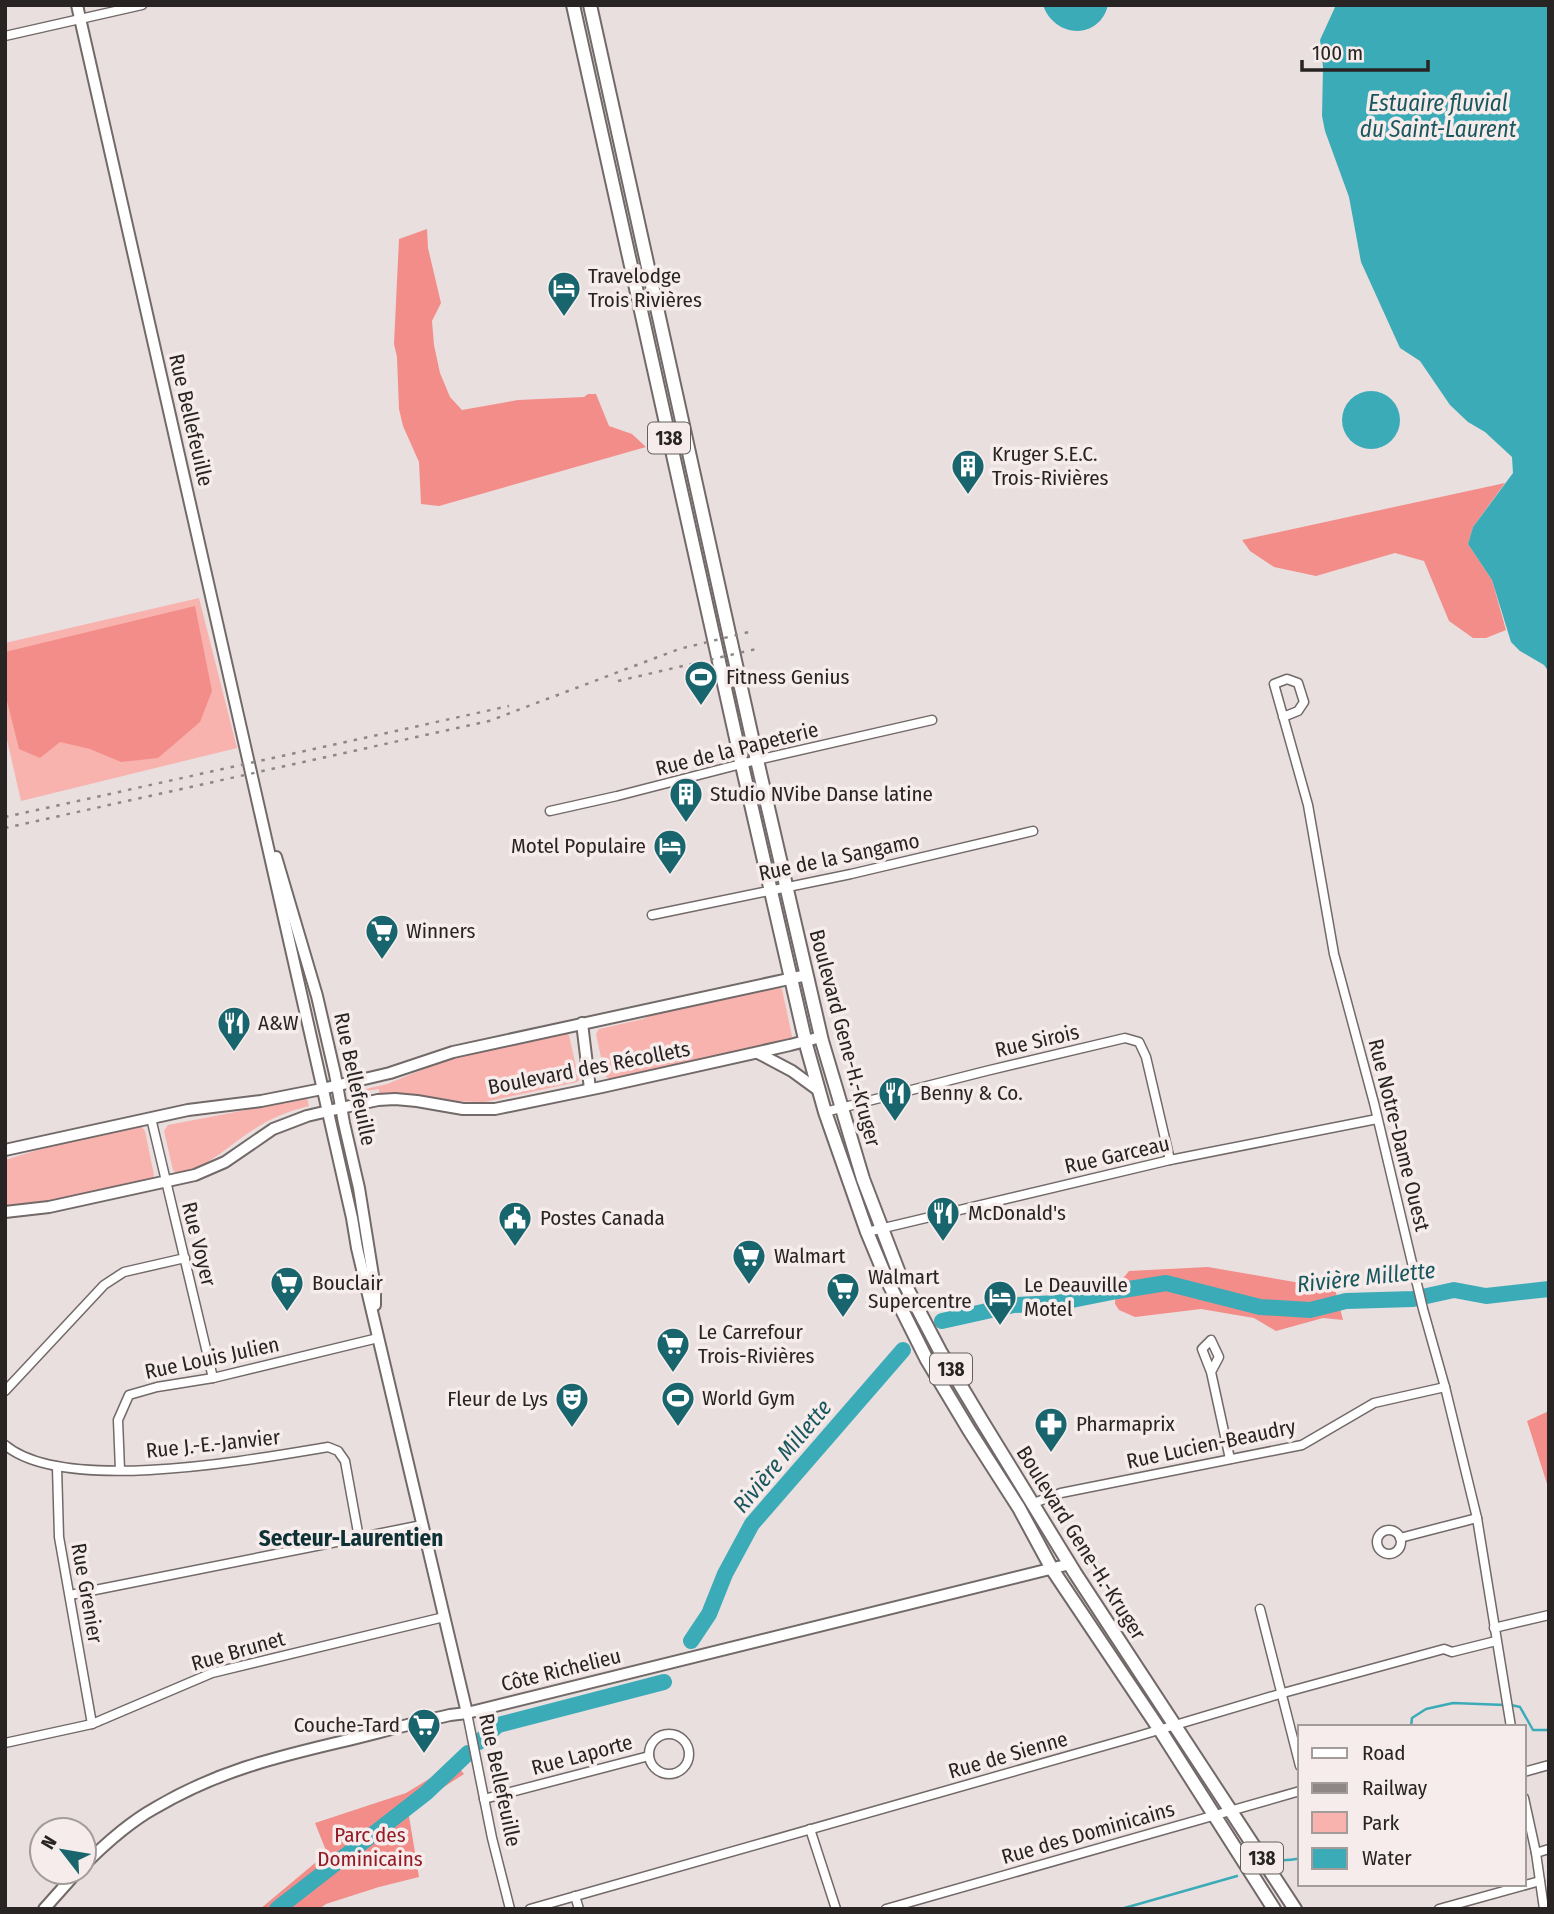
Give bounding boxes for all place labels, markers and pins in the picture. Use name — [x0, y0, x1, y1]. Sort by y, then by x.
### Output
place label: Travelodge Trois Rivières — [588, 263, 702, 313]
hotel icon: Travelodge Trois Rivières — [545, 269, 583, 318]
place label: Kruger S.E.C. Trois-Rivières — [992, 441, 1109, 491]
building icon: Kruger S.E.C. Trois-Rivières — [949, 447, 987, 496]
sports icon: Fitness Genius — [682, 658, 720, 707]
place label: Fitness Genius — [726, 664, 850, 690]
building icon: Studio NVibe Danse latine — [667, 775, 705, 824]
place label: Studio NVibe Danse latine — [710, 781, 933, 807]
hotel icon: Motel Populaire — [651, 827, 689, 876]
place label: Motel Populaire — [511, 833, 646, 859]
supermarket icon: Winners — [363, 912, 401, 961]
place label: Winners — [406, 918, 476, 944]
restaurant icon: A&W — [215, 1004, 253, 1053]
place label: A&W — [258, 1010, 299, 1036]
restaurant icon: Benny & Co. — [876, 1074, 914, 1123]
place label: Benny & Co. — [920, 1080, 1023, 1106]
restaurant icon: McDonald's — [924, 1194, 962, 1243]
public building icon: Postes Canada — [496, 1199, 534, 1248]
place label: McDonald's — [968, 1200, 1066, 1226]
place label: Postes Canada — [540, 1205, 665, 1231]
supermarket icon: Walmart — [730, 1237, 768, 1286]
place label: Walmart — [774, 1243, 845, 1269]
supermarket icon: Bouclair — [268, 1264, 306, 1313]
place label: Walmart Supercentre — [868, 1264, 972, 1314]
place label: Bouclair — [312, 1270, 384, 1296]
supermarket icon: Walmart Supercentre — [824, 1270, 862, 1319]
place label: Le Deauville Motel — [1024, 1272, 1128, 1322]
hotel icon: Le Deauville Motel — [981, 1278, 1019, 1327]
place label: Le Carrefour Trois-Rivières — [698, 1319, 815, 1369]
supermarket icon: Le Carrefour Trois-Rivières — [654, 1325, 692, 1374]
sports icon: World Gym — [659, 1379, 697, 1428]
theatre icon: Fleur de Lys — [553, 1380, 591, 1429]
place label: World Gym — [702, 1385, 795, 1411]
place label: Fleur de Lys — [447, 1386, 548, 1412]
pharmacy icon: Pharmaprix — [1032, 1405, 1070, 1454]
place label: Pharmaprix — [1076, 1411, 1175, 1437]
supermarket icon: Couche-Tard — [405, 1706, 443, 1755]
place label: Couche-Tard — [294, 1712, 400, 1738]

